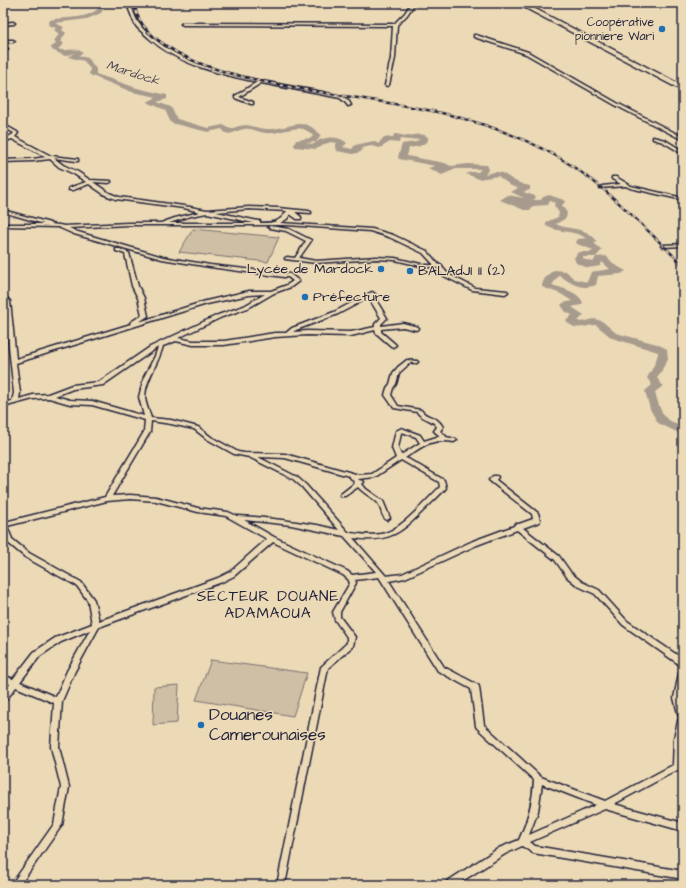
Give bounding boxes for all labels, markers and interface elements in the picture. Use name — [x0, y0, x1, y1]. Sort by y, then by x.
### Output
place label: Coopérative pionniere Wari — [575, 14, 655, 45]
marker: Coopérative pionniere Wari — [657, 24, 667, 34]
water label: Mardock — [104, 56, 163, 90]
place label: Lycée de Mardock — [247, 259, 373, 279]
place label: BALAdJI II (2) — [418, 261, 505, 281]
marker: Lycée de Mardock — [376, 264, 386, 274]
marker: BALAdJI II (2) — [405, 266, 415, 276]
place label: Préfecture — [313, 287, 390, 307]
marker: Préfecture — [300, 292, 310, 302]
district label: SECTEUR DOUANE ADAMAOUA — [197, 586, 339, 624]
place label: Douanes Camerounaises — [209, 703, 326, 747]
marker: Douanes Camerounaises — [196, 720, 206, 730]

